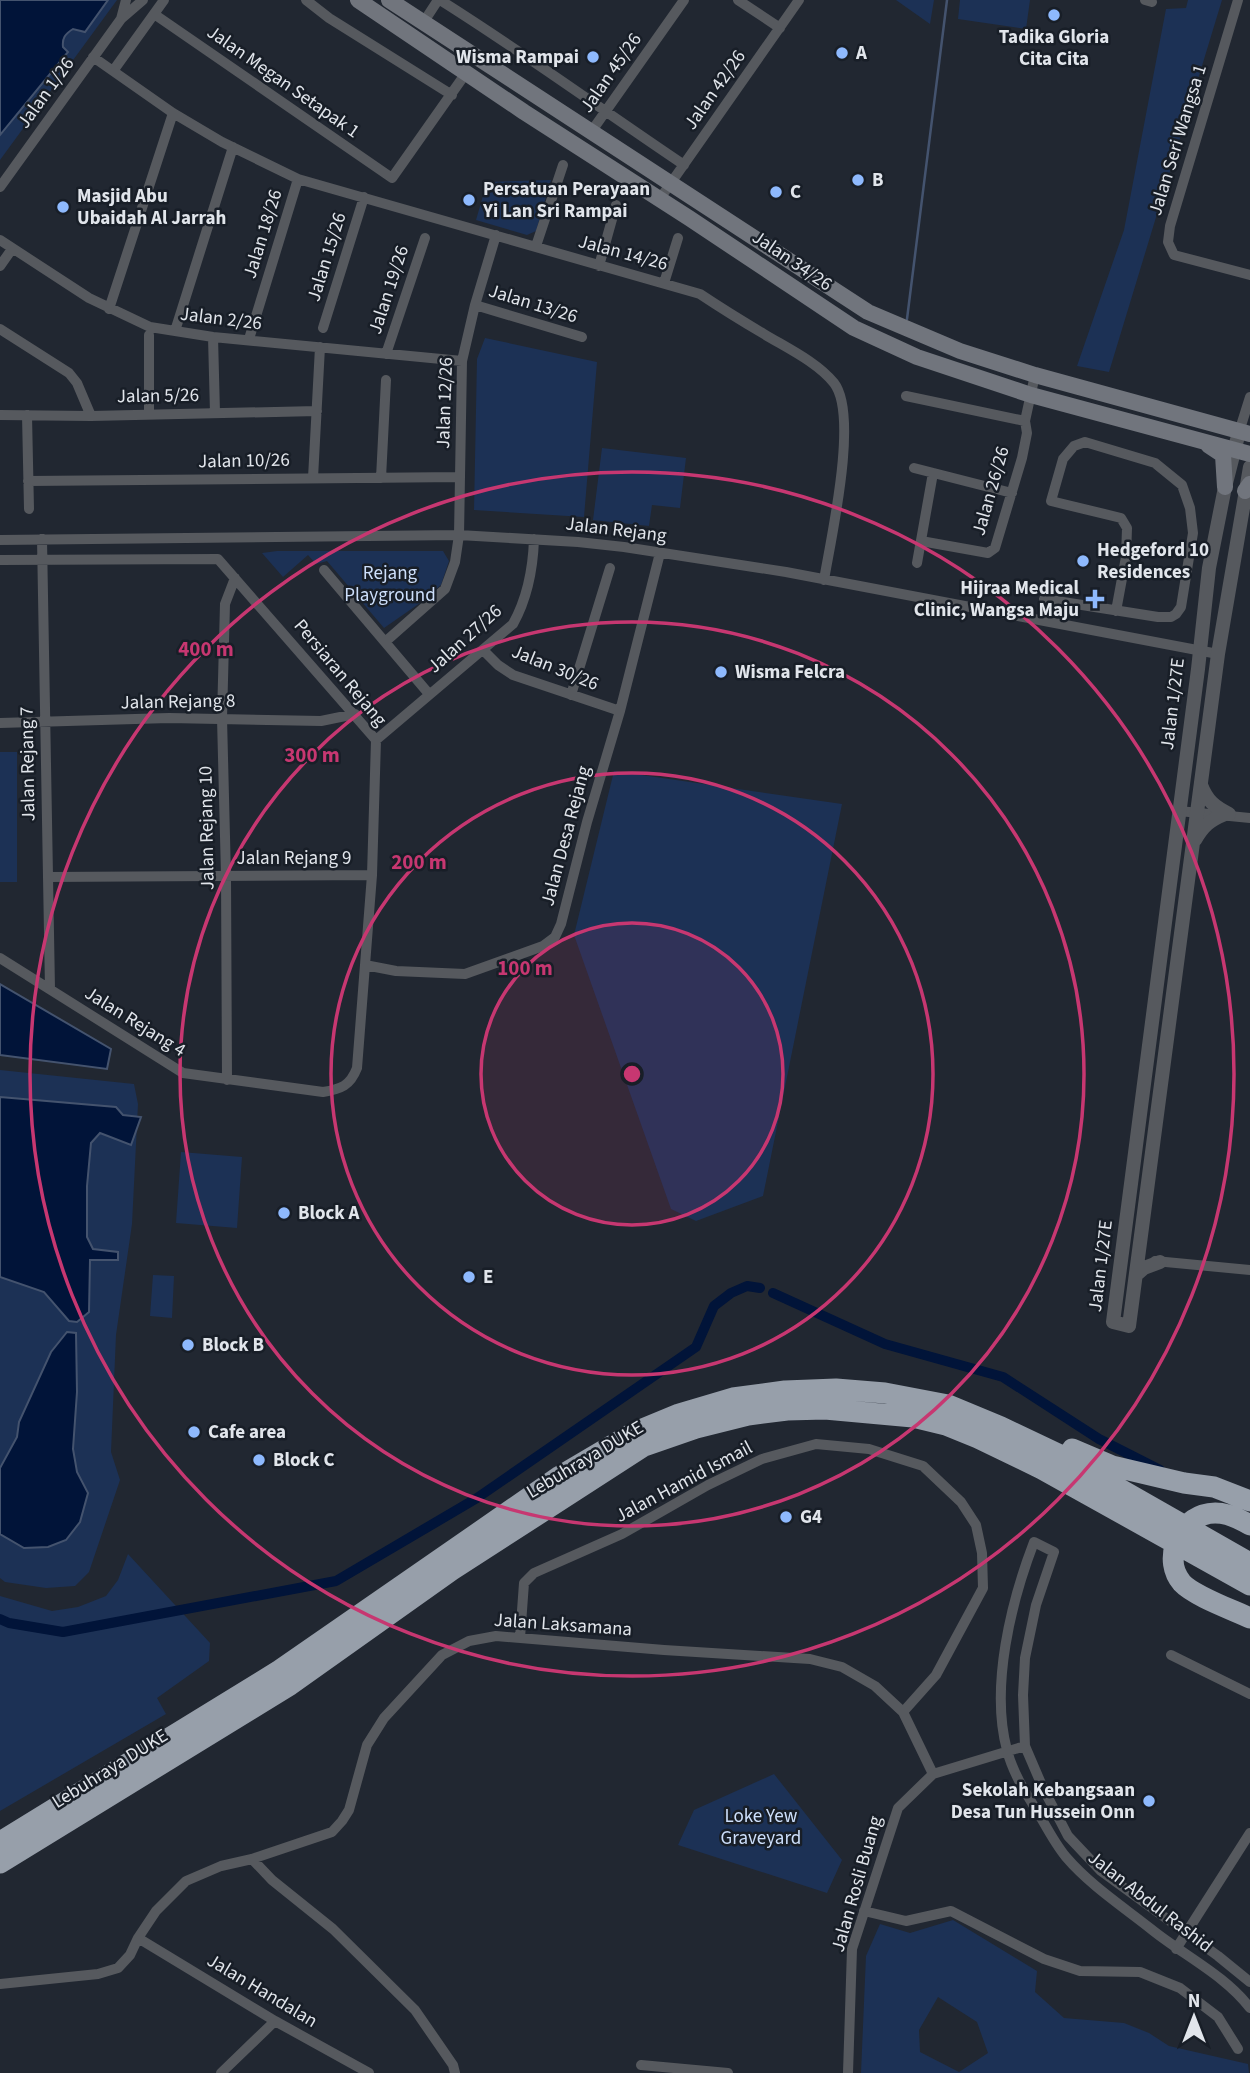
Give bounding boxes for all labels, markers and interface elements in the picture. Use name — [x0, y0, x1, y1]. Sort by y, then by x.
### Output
marker: Tadika Gloria Cita Cita — [1046, 7, 1062, 23]
street label: Jalan Megan Setapak 1 — [201, 19, 365, 145]
place label: Tadika Gloria Cita Cita — [999, 24, 1109, 73]
street label: Jalan 45/26 — [574, 28, 648, 118]
place label: A — [855, 40, 867, 67]
place label: Wisma Rampai — [456, 44, 579, 71]
street label: Jalan 42/26 — [678, 45, 752, 135]
marker: A — [834, 45, 850, 61]
marker: Wisma Rampai — [585, 49, 601, 65]
street label: Jalan 1/26 — [11, 52, 81, 134]
street label: Jalan Seri Wangsa 1 — [1142, 61, 1214, 219]
place label: B — [872, 167, 884, 194]
marker: B — [850, 172, 866, 188]
place label: Persatuan Perayaan Yi Lan Sri Rampai — [482, 176, 650, 225]
place label: C — [790, 179, 801, 206]
place label: Masjid Abu Ubaidah Al Jarrah — [77, 183, 226, 232]
marker: C — [768, 184, 784, 200]
street label: Jalan 18/26 — [237, 186, 289, 282]
marker: Persatuan Perayaan Yi Lan Sri Rampai — [461, 192, 477, 208]
marker: Masjid Abu Ubaidah Al Jarrah — [55, 199, 71, 215]
street label: Jalan 15/26 — [301, 209, 353, 305]
street label: Jalan 34/26 — [746, 224, 838, 298]
street label: Jalan 14/26 — [575, 228, 671, 278]
street label: Jalan 19/26 — [362, 242, 416, 338]
street label: Jalan 13/26 — [485, 278, 581, 330]
street label: Jalan 2/26 — [179, 301, 263, 337]
street label: Jalan 12/26 — [430, 357, 460, 449]
street label: Jalan 5/26 — [117, 382, 199, 410]
street label: Jalan 26/26 — [965, 443, 1017, 539]
street label: Jalan 10/26 — [198, 447, 290, 475]
street label: Jalan Rejang — [564, 510, 668, 550]
place label: Hedgeford 10 Residences — [1097, 537, 1209, 586]
marker: Hedgeford 10 Residences — [1075, 553, 1091, 569]
park label: Rejang Playground — [344, 560, 436, 609]
place label: Hijraa Medical Clinic, Wangsa Maju — [914, 575, 1080, 624]
marker: Hijraa Medical Clinic, Wangsa Maju — [1085, 589, 1105, 609]
street label: Jalan 27/26 — [422, 598, 508, 680]
street label: Persiaran Rejang — [287, 614, 393, 733]
text: 400 m — [178, 634, 234, 664]
street label: Jalan 30/26 — [507, 638, 603, 698]
street label: Jalan 1/27E — [1154, 657, 1192, 751]
place label: Wisma Felcra — [735, 659, 845, 686]
marker: Wisma Felcra — [713, 664, 729, 680]
street label: Jalan Rejang 8 — [120, 688, 236, 716]
street label: Jalan Rejang 7 — [14, 706, 42, 822]
text: 300 m — [284, 740, 340, 770]
street label: Jalan Desa Rejang — [534, 763, 598, 909]
street label: Jalan Rejang 10 — [192, 766, 222, 890]
street label: Jalan Rejang 9 — [237, 845, 351, 872]
text: 200 m — [391, 847, 447, 877]
text: 100 m — [497, 953, 553, 983]
street label: Jalan Rejang 4 — [79, 980, 191, 1064]
centre of rings — [620, 1062, 644, 1086]
place label: Block A — [298, 1200, 360, 1227]
marker: Block A — [276, 1205, 292, 1221]
street label: Jalan 1/27E — [1082, 1219, 1120, 1313]
place label: E — [483, 1264, 493, 1291]
marker: E — [461, 1269, 477, 1285]
place label: Block B — [202, 1332, 264, 1359]
marker: Block B — [180, 1337, 196, 1353]
street label: Lebuhraya DUKE — [521, 1414, 649, 1506]
place label: Cafe area — [208, 1419, 286, 1446]
marker: Cafe area — [186, 1424, 202, 1440]
street label: Jalan Hamid Ismail — [611, 1434, 757, 1530]
place label: Block C — [273, 1447, 335, 1474]
marker: Block C — [251, 1452, 267, 1468]
place label: G4 — [800, 1504, 822, 1531]
marker: G4 — [778, 1509, 794, 1525]
street label: Jalan Laksamana — [493, 1607, 633, 1643]
street label: Lebuhraya DUKE — [47, 1723, 173, 1815]
place label: Sekolah Kebangsaan Desa Tun Hussein Onn — [951, 1777, 1135, 1826]
marker: Sekolah Kebangsaan Desa Tun Hussein Onn — [1141, 1793, 1157, 1809]
park label: Loke Yew Graveyard — [721, 1803, 801, 1852]
street label: Jalan Rosli Buang — [825, 1812, 889, 1955]
street label: Jalan Abdul Rashid — [1082, 1845, 1218, 1959]
street label: Jalan Handalan — [202, 1947, 322, 2035]
north arrow — [1159, 1982, 1229, 2052]
text: N — [1188, 1988, 1200, 2015]

